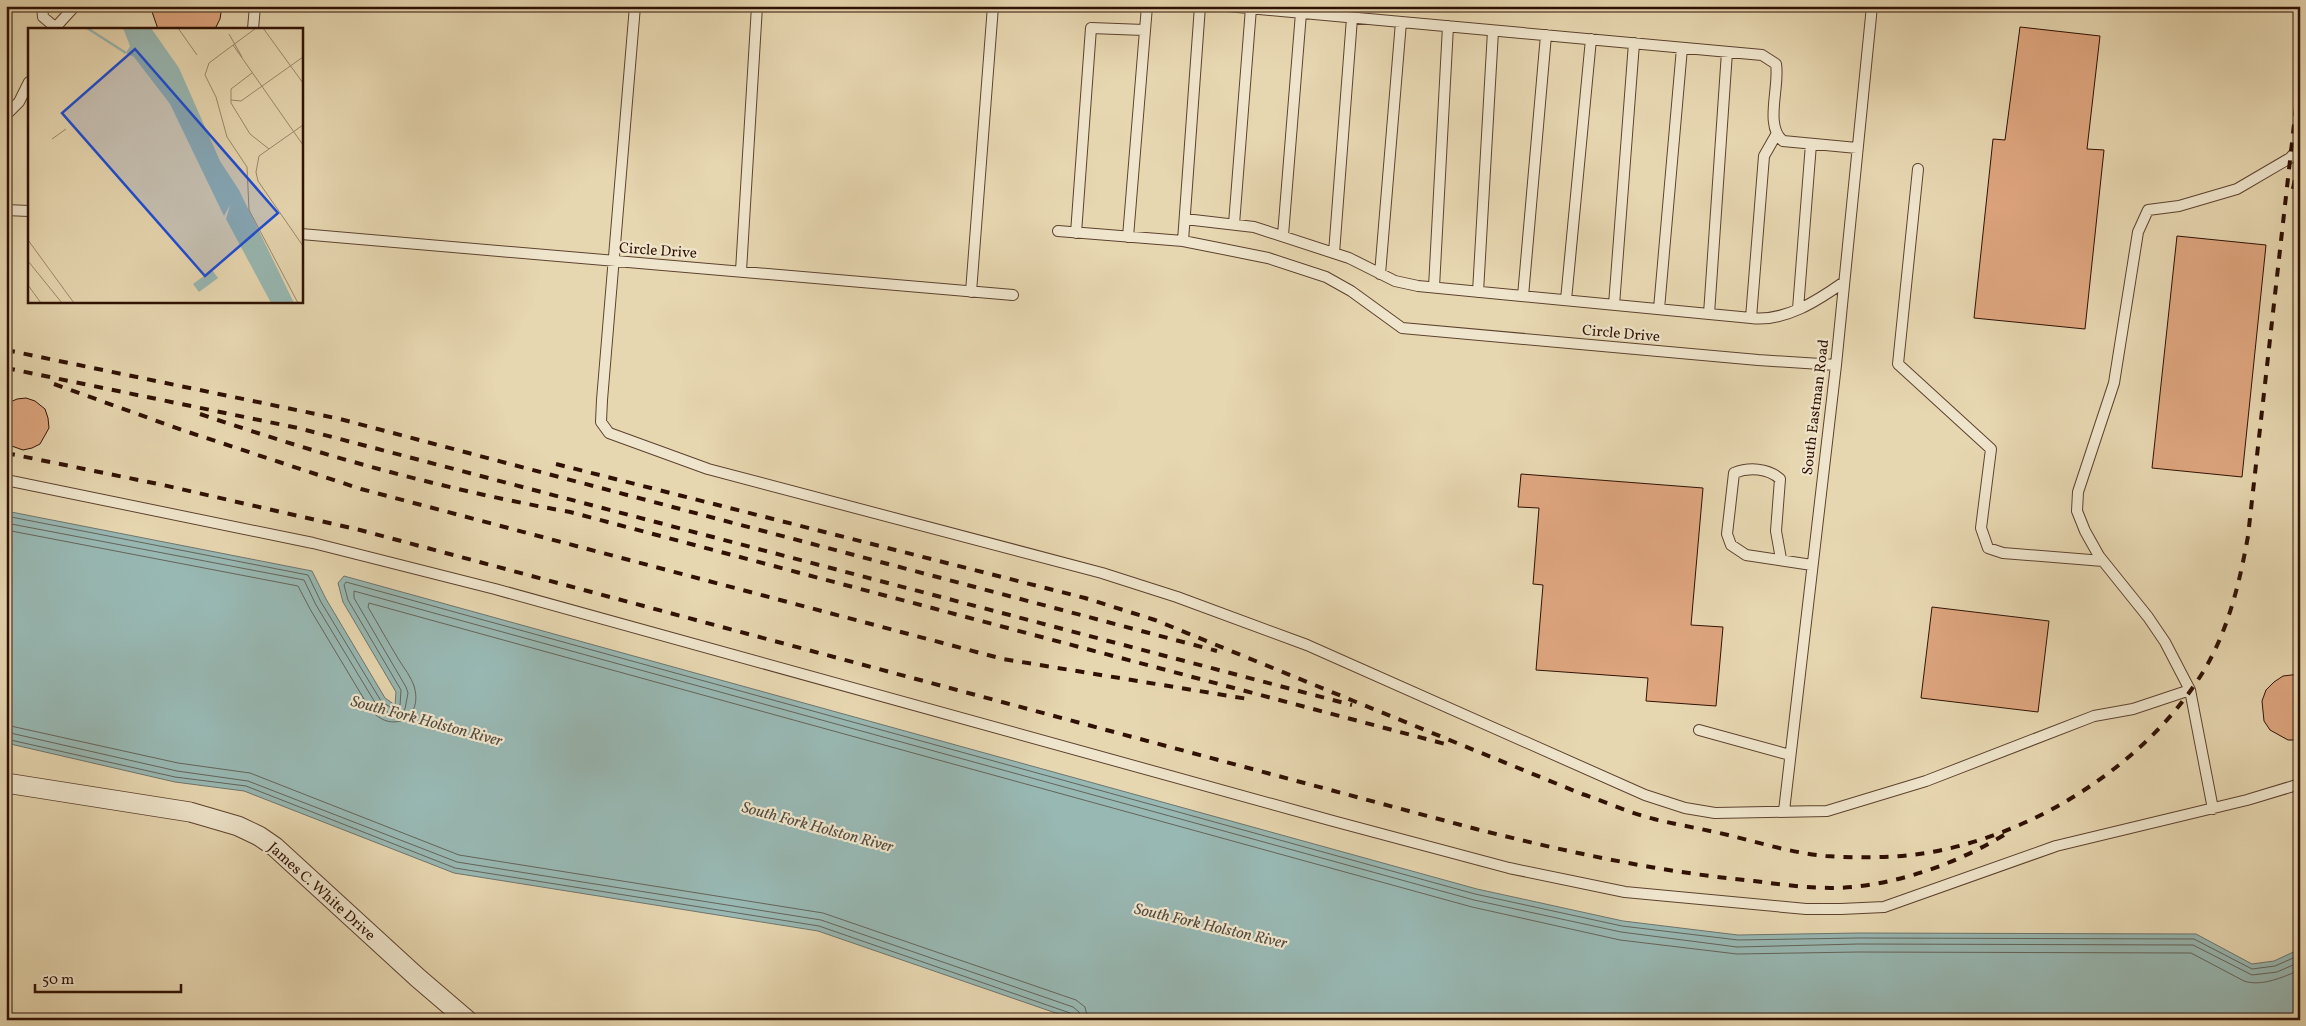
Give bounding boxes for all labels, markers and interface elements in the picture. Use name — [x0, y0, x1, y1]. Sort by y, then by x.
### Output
inset map — [28, 28, 302, 302]
street label: Circle Drive — [618, 238, 698, 265]
street label: Circle Drive — [1581, 321, 1661, 348]
street label: South Eastman Road — [1798, 338, 1835, 476]
water label: South Fork Holston River — [348, 691, 506, 753]
water label: South Fork Holston River — [739, 797, 897, 859]
street label: James C. White Drive — [263, 838, 379, 946]
water label: South Fork Holston River — [1132, 899, 1290, 955]
scale bar — [35, 961, 181, 993]
text: 50 m — [42, 970, 74, 991]

